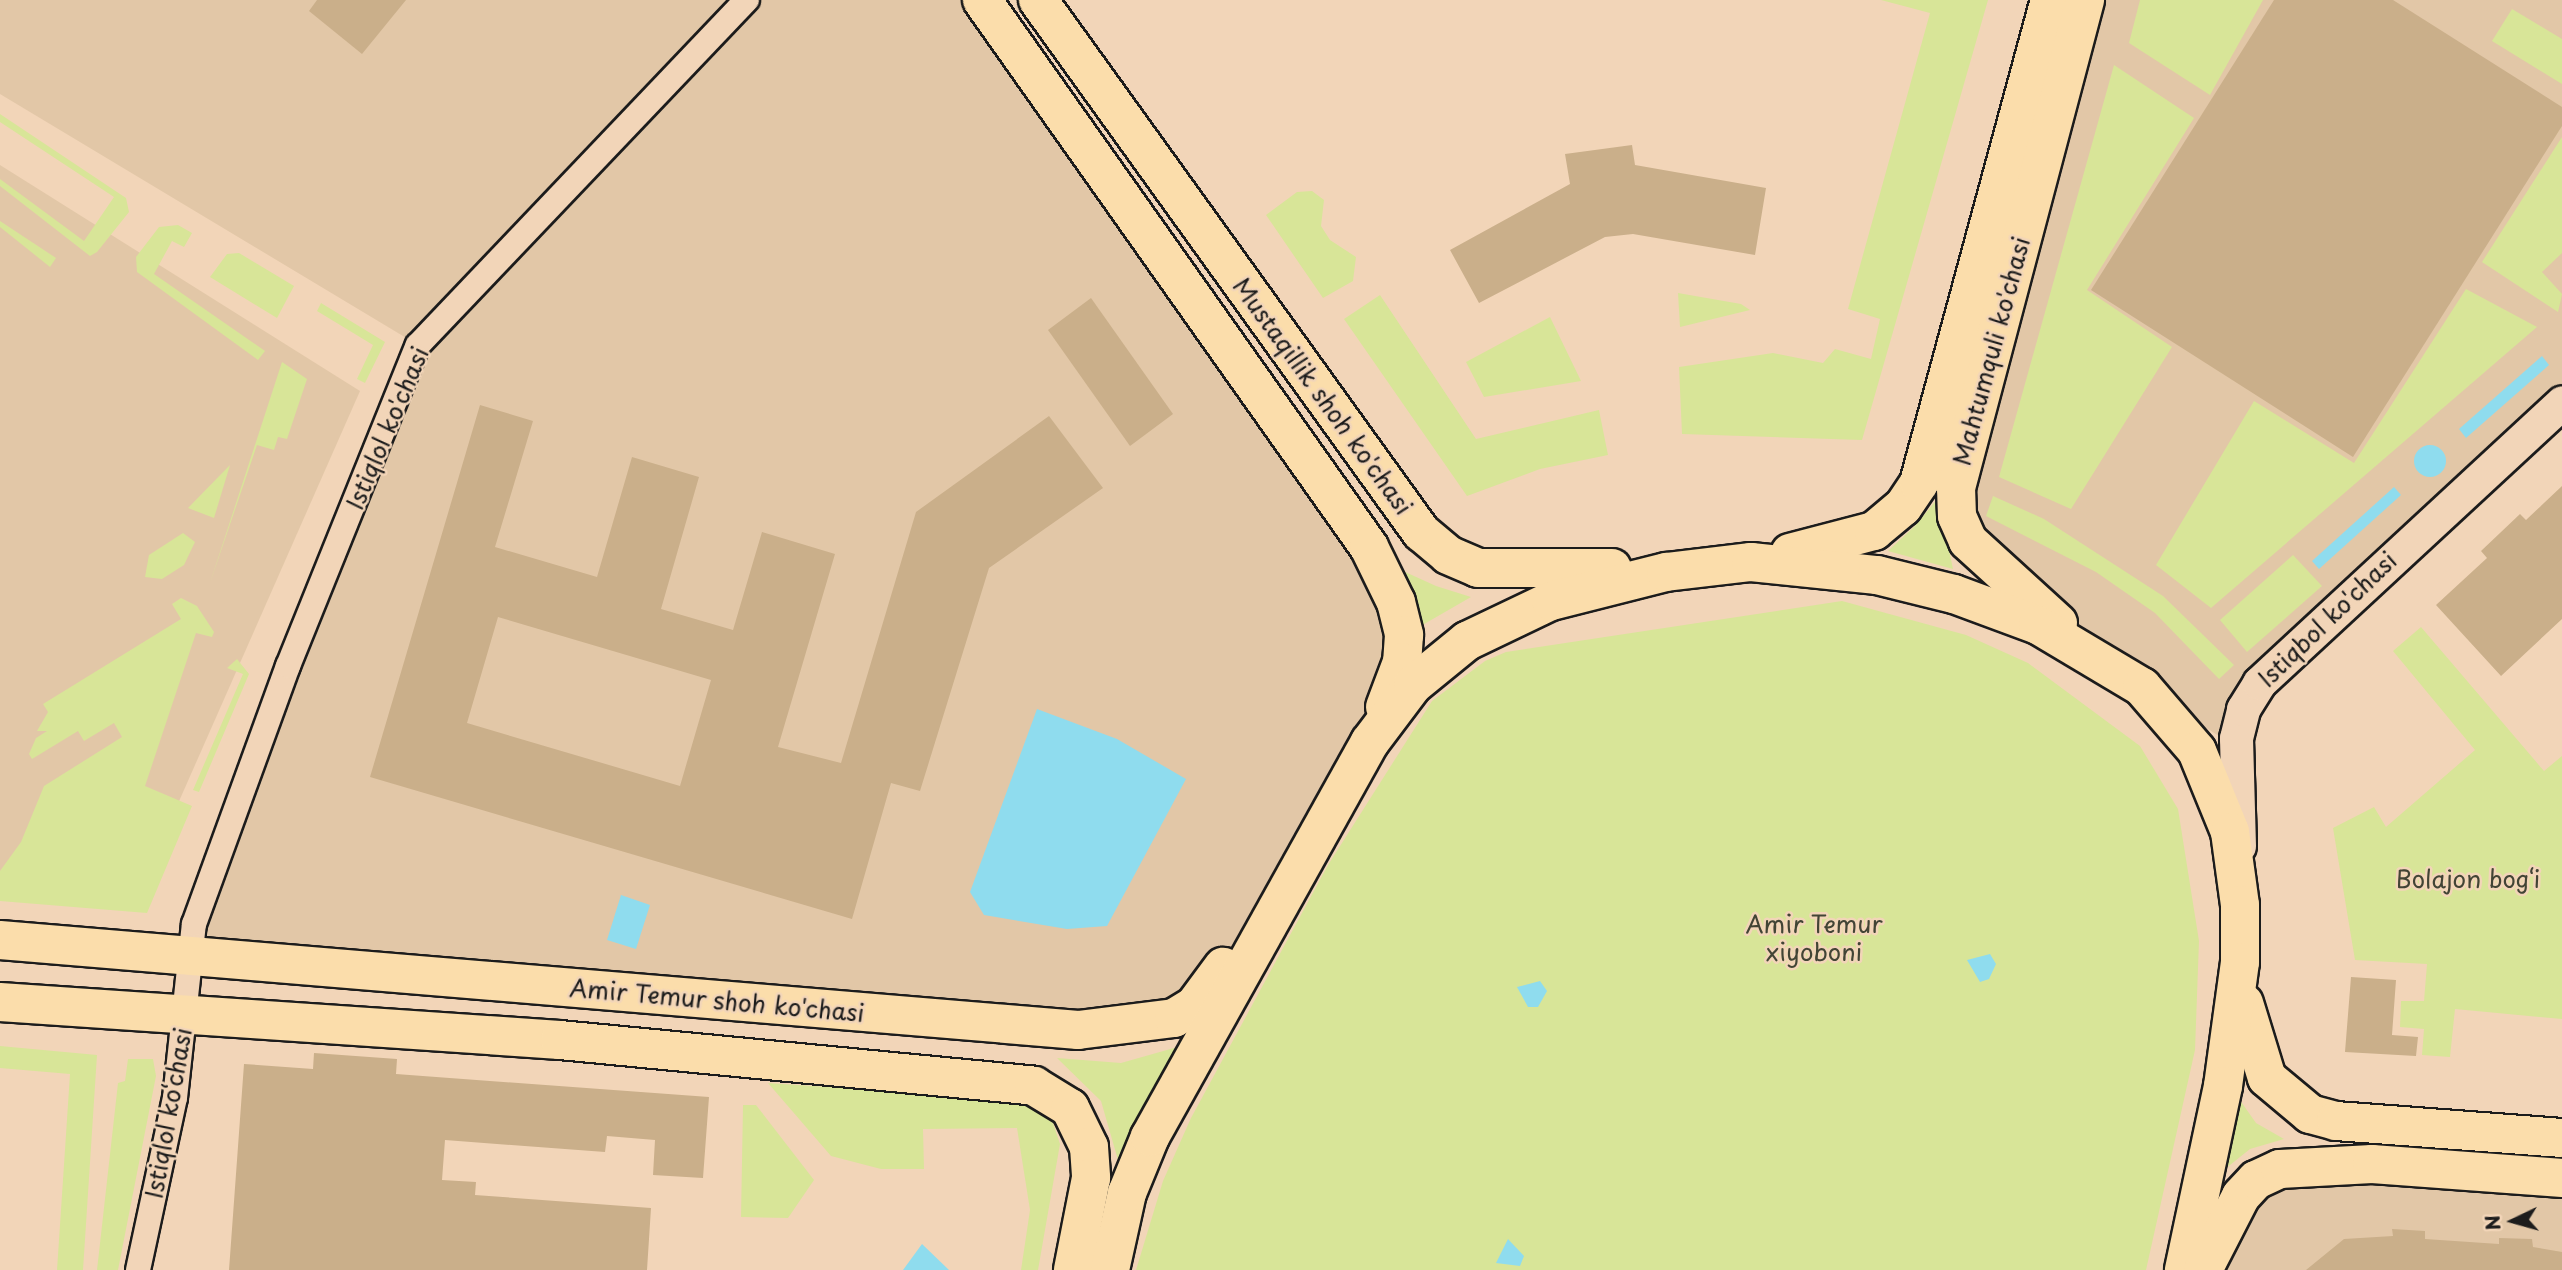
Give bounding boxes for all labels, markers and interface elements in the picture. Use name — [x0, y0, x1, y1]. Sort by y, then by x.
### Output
street label: Mahtumquli ko'chasi — [1947, 234, 2035, 468]
street label: Mustaqillik shoh ko'chasi — [1227, 272, 1419, 520]
street label: Istiqlol ko'chasi — [340, 342, 434, 514]
street label: Istiqbol ko'chasi — [2252, 546, 2402, 692]
park label: Bolajon bog‘i — [2396, 865, 2540, 893]
park label: Amir Temur xiyoboni — [1745, 910, 1883, 966]
street label: Amir Temur shoh ko'chasi — [568, 973, 866, 1027]
street label: Istiqlol ko‘chasi — [139, 1025, 197, 1201]
north arrow — [2478, 1186, 2548, 1256]
text: N — [2477, 1214, 2507, 1232]

